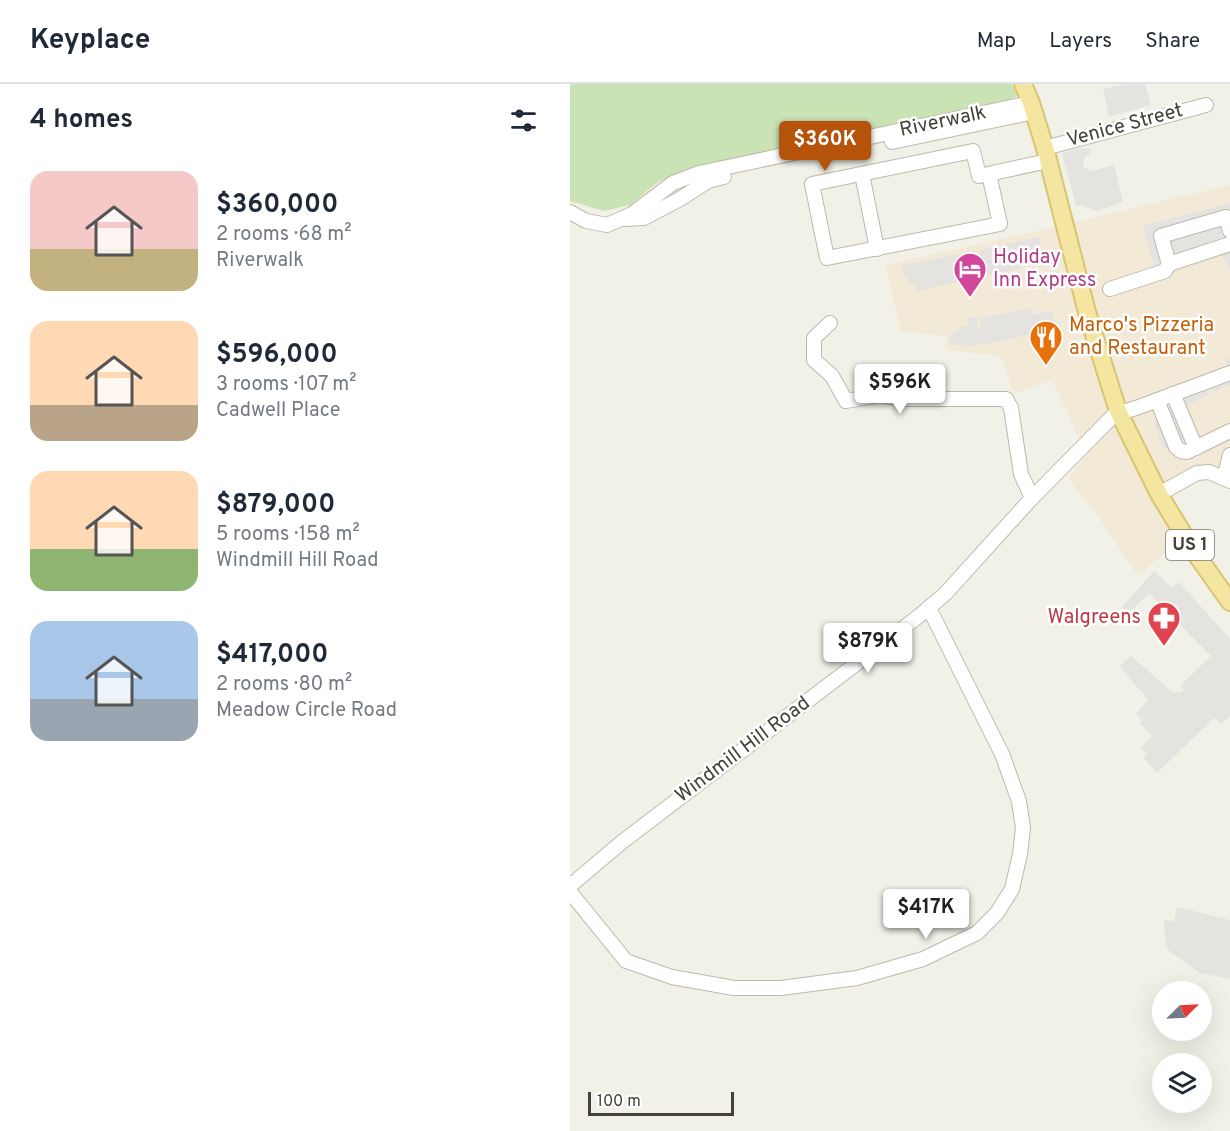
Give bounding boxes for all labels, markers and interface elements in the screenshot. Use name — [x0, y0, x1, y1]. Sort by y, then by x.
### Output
text: Keyplace — [30, 23, 150, 59]
text: Map — [977, 28, 1016, 55]
text: Layers — [1049, 28, 1112, 55]
text: Share — [1145, 28, 1200, 55]
street label: Venice Street — [1064, 98, 1186, 154]
street label: Riverwalk — [897, 100, 989, 144]
text: 4 homes — [30, 104, 133, 137]
icon: filters — [507, 104, 540, 137]
pin: $360K — [783, 121, 867, 172]
text: $360K — [793, 127, 857, 153]
text: $360,000 — [216, 189, 338, 222]
icon: home — [78, 195, 150, 267]
text: 2 rooms · 68 m² — [216, 222, 352, 248]
place label: Holiday Inn Express — [993, 245, 1096, 294]
text: Riverwalk — [216, 248, 304, 274]
hotel icon: Holiday Inn Express — [952, 251, 988, 298]
place label: Marco's Pizzeria and Restaurant — [1069, 313, 1214, 362]
restaurant icon: Marco's Pizzeria and Restaurant — [1028, 319, 1064, 366]
text: $596,000 — [216, 339, 338, 372]
icon: home — [78, 345, 150, 417]
pin: $596K — [858, 364, 942, 415]
text: $596K — [868, 370, 932, 396]
text: 3 rooms · 107 m² — [216, 372, 357, 398]
text: Cadwell Place — [216, 398, 341, 424]
text: $879,000 — [216, 489, 335, 522]
icon: home — [78, 495, 150, 567]
text: 5 rooms · 158 m² — [216, 522, 360, 548]
road number: US 1 — [1166, 530, 1214, 560]
text: Windmill Hill Road — [216, 548, 378, 574]
pharmacy icon: Walgreens — [1146, 600, 1182, 647]
place label: Walgreens — [1048, 605, 1141, 631]
pin: $879K — [826, 623, 910, 674]
text: $879K — [837, 629, 899, 655]
text: $417,000 — [216, 639, 328, 672]
icon: home — [78, 645, 150, 717]
text: 2 rooms · 80 m² — [216, 672, 352, 698]
street label: Windmill Hill Road — [670, 691, 816, 809]
text: Meadow Circle Road — [216, 698, 397, 724]
pin: $417K — [884, 889, 968, 940]
text: $417K — [897, 895, 955, 921]
north arrow — [1152, 981, 1212, 1041]
map controls — [1152, 981, 1212, 1113]
button: layers — [1152, 1053, 1212, 1113]
scale bar — [588, 1089, 734, 1116]
text: 100 m — [597, 1092, 641, 1112]

